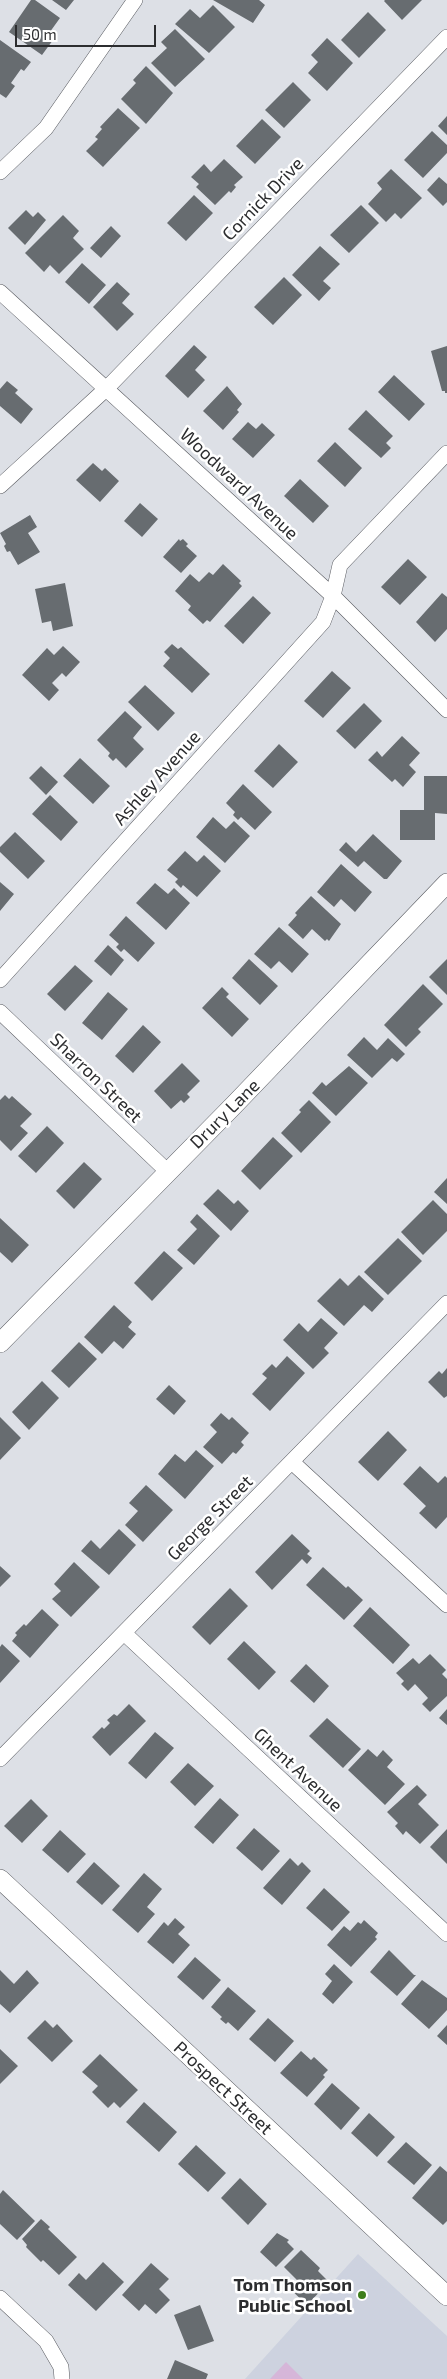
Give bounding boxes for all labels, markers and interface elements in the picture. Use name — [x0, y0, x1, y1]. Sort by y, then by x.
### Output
scale bar — [18, 15, 159, 47]
text: 50 m — [23, 25, 57, 43]
street label: Cornick Drive — [218, 153, 308, 245]
street label: Woodward Avenue — [175, 424, 303, 544]
street label: Ashley Avenue — [109, 726, 205, 830]
street label: Sharron Street — [46, 1029, 146, 1127]
street label: Drury Lane — [186, 1075, 264, 1153]
street label: George Street — [163, 1471, 257, 1565]
street label: Ghent Avenue — [249, 1724, 347, 1816]
street label: Prospect Street — [169, 2037, 277, 2139]
place label: Tom Thomson Public School — [233, 2274, 352, 2316]
marker: Tom Thomson Public School — [356, 2289, 368, 2301]

